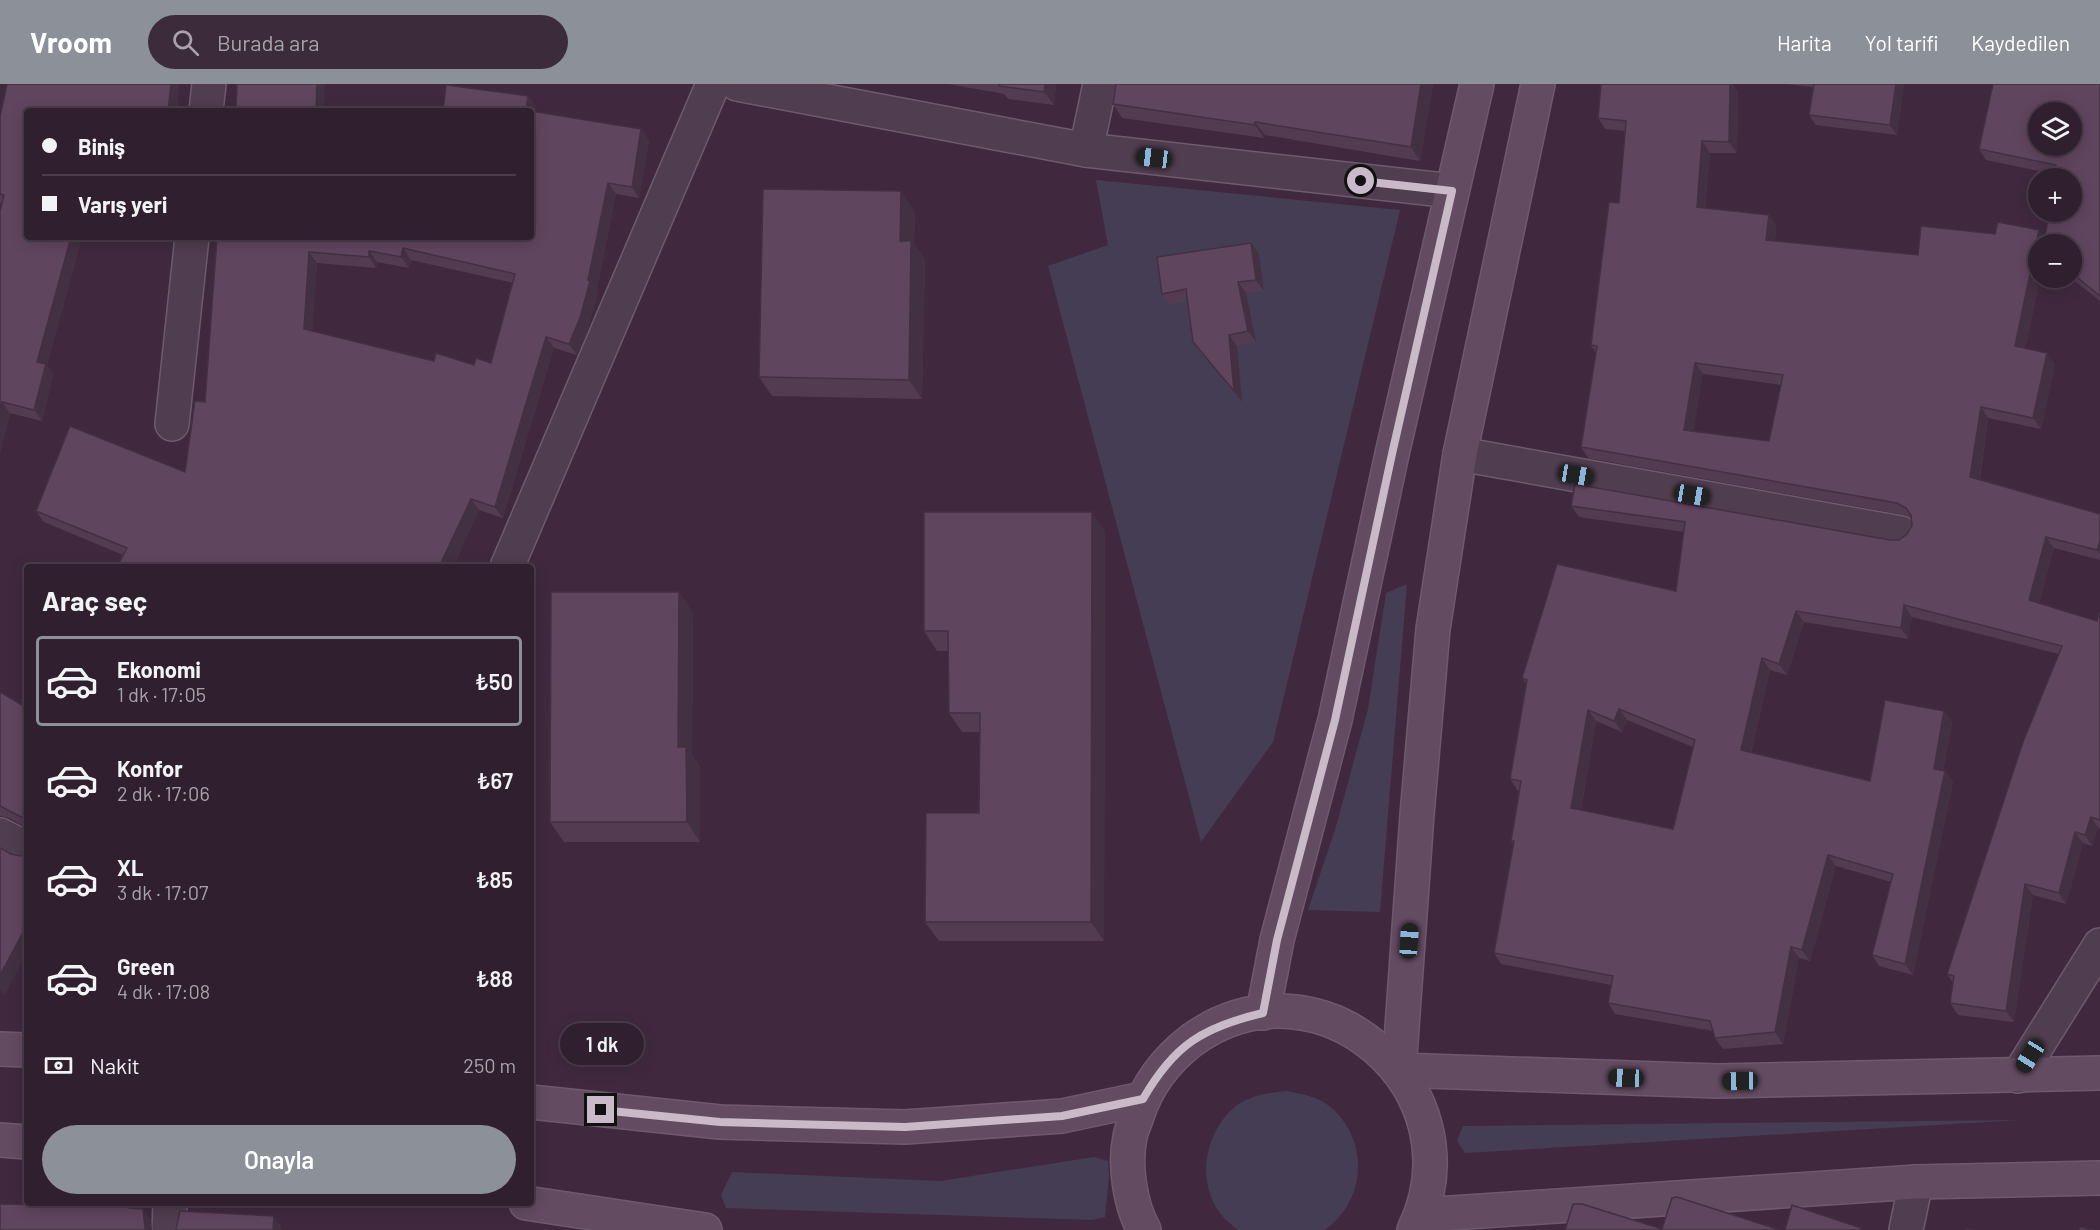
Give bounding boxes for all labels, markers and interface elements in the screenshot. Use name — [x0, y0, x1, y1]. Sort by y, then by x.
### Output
search box — [148, 15, 568, 69]
text: Vroom — [30, 25, 112, 59]
icon: search — [169, 26, 202, 59]
text: Burada ara — [217, 29, 320, 55]
text: Harita — [1777, 30, 1832, 55]
text: Yol tarifi — [1865, 30, 1938, 55]
text: Kaydedilen — [1971, 30, 2070, 55]
map controls — [2028, 102, 2082, 288]
button: layers — [2028, 102, 2082, 156]
text: Biniş — [78, 133, 125, 159]
car — [1135, 147, 1173, 169]
route start — [1347, 167, 1374, 194]
button: + — [2028, 168, 2082, 222]
text: Varış yeri — [78, 191, 167, 217]
button: − — [2028, 234, 2082, 288]
car — [1557, 463, 1595, 487]
car — [1673, 483, 1711, 507]
text: Araç seç — [42, 584, 147, 616]
icon: car — [45, 654, 99, 708]
text: Ekonomi — [117, 656, 201, 682]
text: ₺50 — [475, 668, 513, 694]
text: 1 dk · 17:05 — [117, 682, 206, 706]
icon: car — [45, 753, 99, 807]
text: Konfor — [117, 755, 183, 781]
text: ₺67 — [476, 767, 513, 793]
text: 2 dk · 17:06 — [117, 781, 210, 805]
icon: car — [45, 852, 99, 906]
text: XL — [117, 854, 143, 880]
text: ₺85 — [475, 866, 513, 892]
text: 3 dk · 17:07 — [117, 880, 208, 904]
car — [1399, 922, 1419, 960]
icon: car — [45, 951, 99, 1005]
text: Green — [117, 953, 175, 979]
text: ₺88 — [475, 965, 513, 991]
text: 4 dk · 17:08 — [117, 979, 210, 1003]
callout: 1 dk — [559, 1023, 643, 1065]
text: 1 dk — [586, 1032, 618, 1056]
car — [2013, 1036, 2047, 1076]
icon: cash — [42, 1049, 75, 1082]
text: Nakit — [90, 1052, 140, 1078]
text: 250 m — [463, 1053, 516, 1077]
car — [1608, 1068, 1644, 1088]
car — [1722, 1072, 1758, 1090]
route end — [587, 1096, 614, 1123]
button: Onayla — [42, 1125, 516, 1194]

